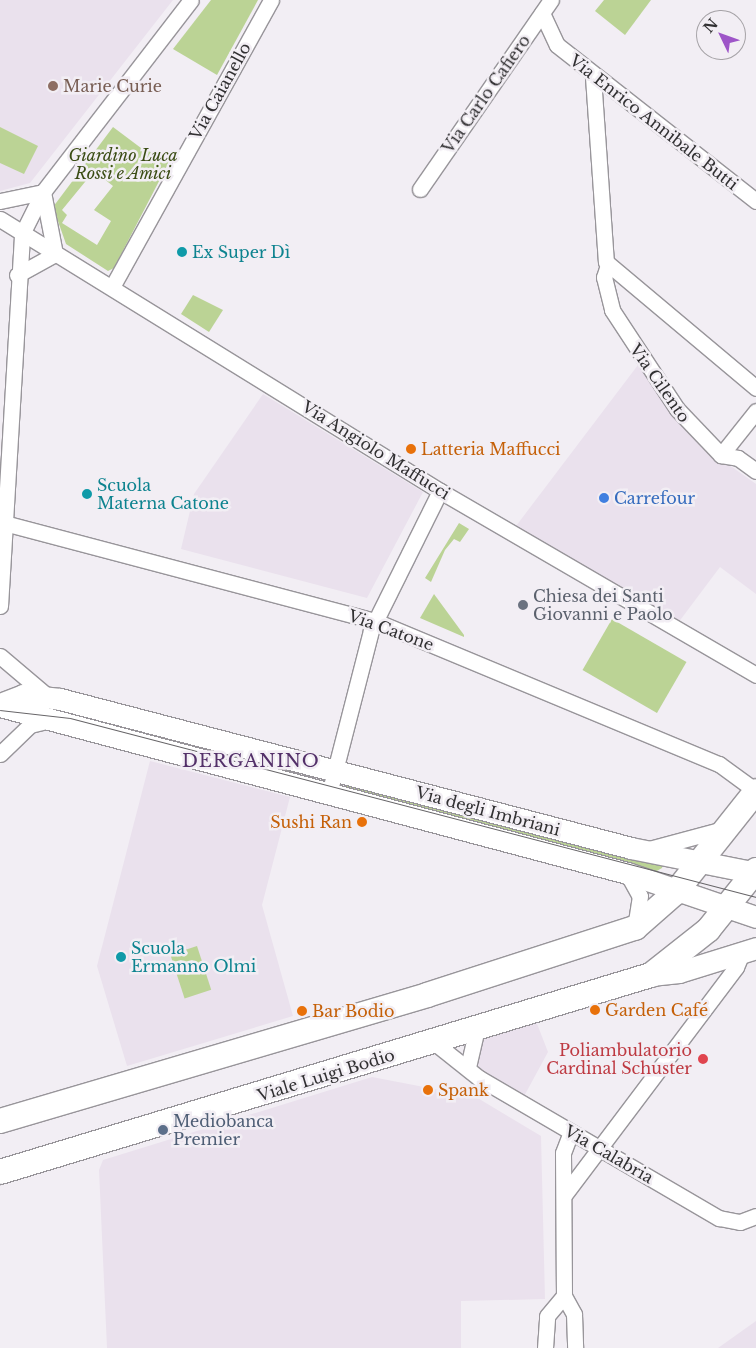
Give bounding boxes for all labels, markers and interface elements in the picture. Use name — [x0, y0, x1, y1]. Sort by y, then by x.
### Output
north arrow — [696, 10, 746, 60]
text: N — [699, 15, 722, 37]
street label: Via Carlo Cafiero — [438, 31, 534, 157]
street label: Via Caianello — [185, 39, 255, 143]
street label: Via Enrico Annibale Butti — [566, 50, 742, 194]
place label: Marie Curie — [63, 76, 162, 96]
marker: Marie Curie — [47, 80, 59, 92]
park label: Giardino Luca Rossi e Amici — [68, 145, 178, 183]
place label: Ex Super Dì — [192, 242, 291, 262]
marker: Ex Super Dì — [176, 246, 188, 258]
street label: Via Cilento — [626, 340, 694, 426]
street label: Via Angiolo Maffucci — [298, 396, 454, 504]
place label: Latteria Maffucci — [421, 439, 561, 459]
marker: Latteria Maffucci — [405, 443, 417, 455]
place label: Scuola Materna Catone — [97, 475, 229, 513]
marker: Scuola Materna Catone — [81, 488, 93, 500]
place label: Carrefour — [614, 488, 695, 508]
marker: Carrefour — [598, 492, 610, 504]
place label: Chiesa dei Santi Giovanni e Paolo — [533, 586, 673, 624]
marker: Chiesa dei Santi Giovanni e Paolo — [517, 599, 529, 611]
street label: Via Catone — [346, 606, 436, 654]
district label: DERGANINO — [181, 750, 321, 772]
street label: Via degli Imbriani — [414, 782, 562, 840]
place label: Sushi Ran — [270, 812, 352, 832]
marker: Sushi Ran — [356, 816, 368, 828]
place label: Scuola Ermanno Olmi — [131, 938, 256, 976]
marker: Scuola Ermanno Olmi — [115, 951, 127, 963]
place label: Garden Café — [605, 1000, 708, 1020]
place label: Bar Bodio — [312, 1001, 395, 1021]
marker: Garden Café — [589, 1004, 601, 1016]
marker: Bar Bodio — [296, 1005, 308, 1017]
place label: Poliambulatorio Cardinal Schuster — [546, 1040, 692, 1078]
street label: Viale Luigi Bodio — [255, 1045, 397, 1105]
marker: Poliambulatorio Cardinal Schuster — [696, 1052, 710, 1066]
place label: Spank — [438, 1080, 489, 1100]
marker: Spank — [422, 1084, 434, 1096]
place label: Mediobanca Premier — [173, 1111, 274, 1149]
street label: Via Calabria — [561, 1121, 657, 1187]
marker: Mediobanca Premier — [157, 1124, 169, 1136]

